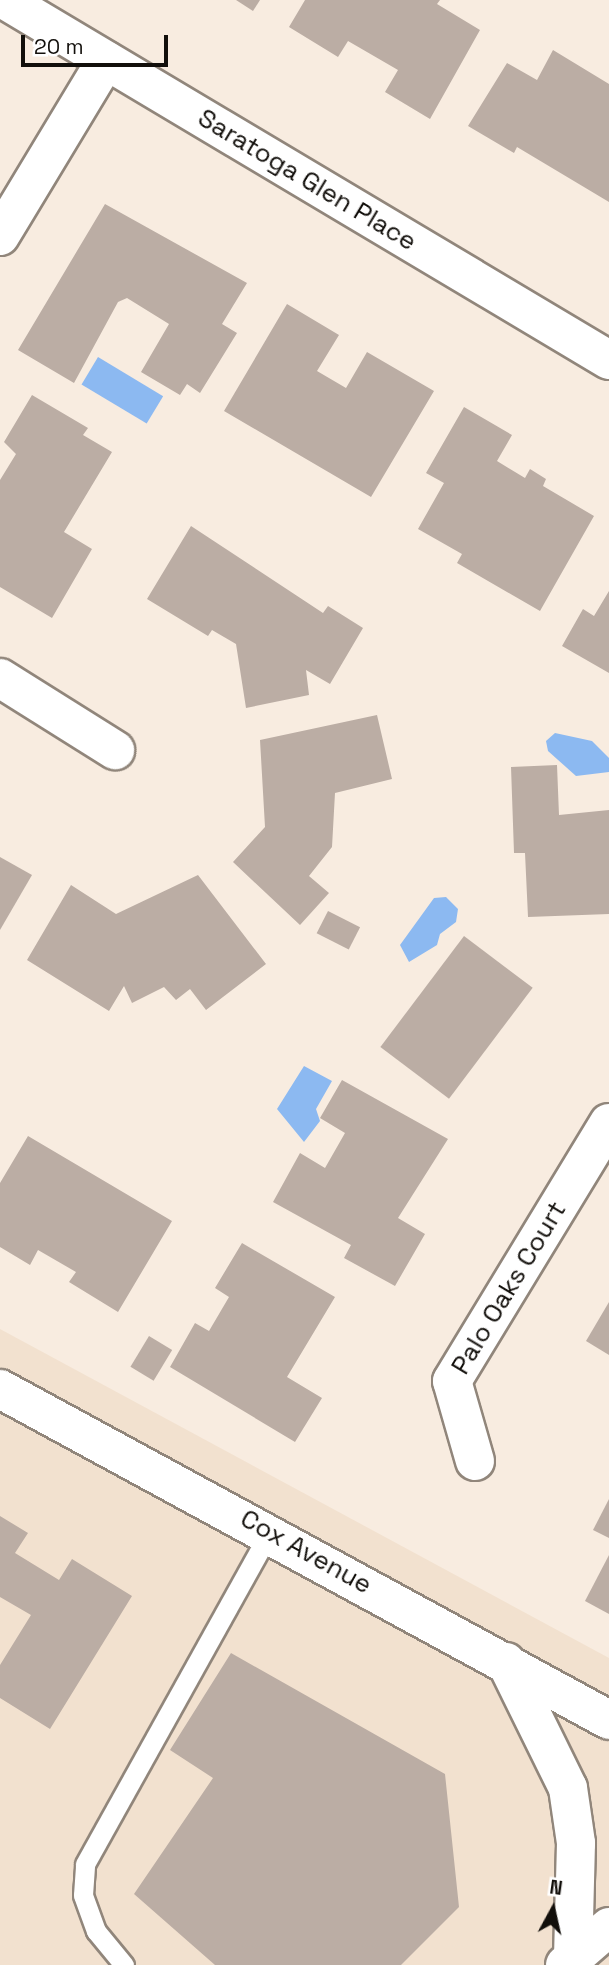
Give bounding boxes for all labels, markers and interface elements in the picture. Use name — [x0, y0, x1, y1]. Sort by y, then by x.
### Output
scale bar — [24, 21, 172, 65]
text: 20 m — [34, 33, 84, 60]
street label: Saratoga Glen Place — [192, 102, 422, 258]
street label: Palo Oaks Court — [445, 1196, 573, 1380]
street label: Cox Avenue — [235, 1503, 377, 1601]
north arrow — [518, 1874, 588, 1944]
text: N — [548, 1874, 564, 1901]

